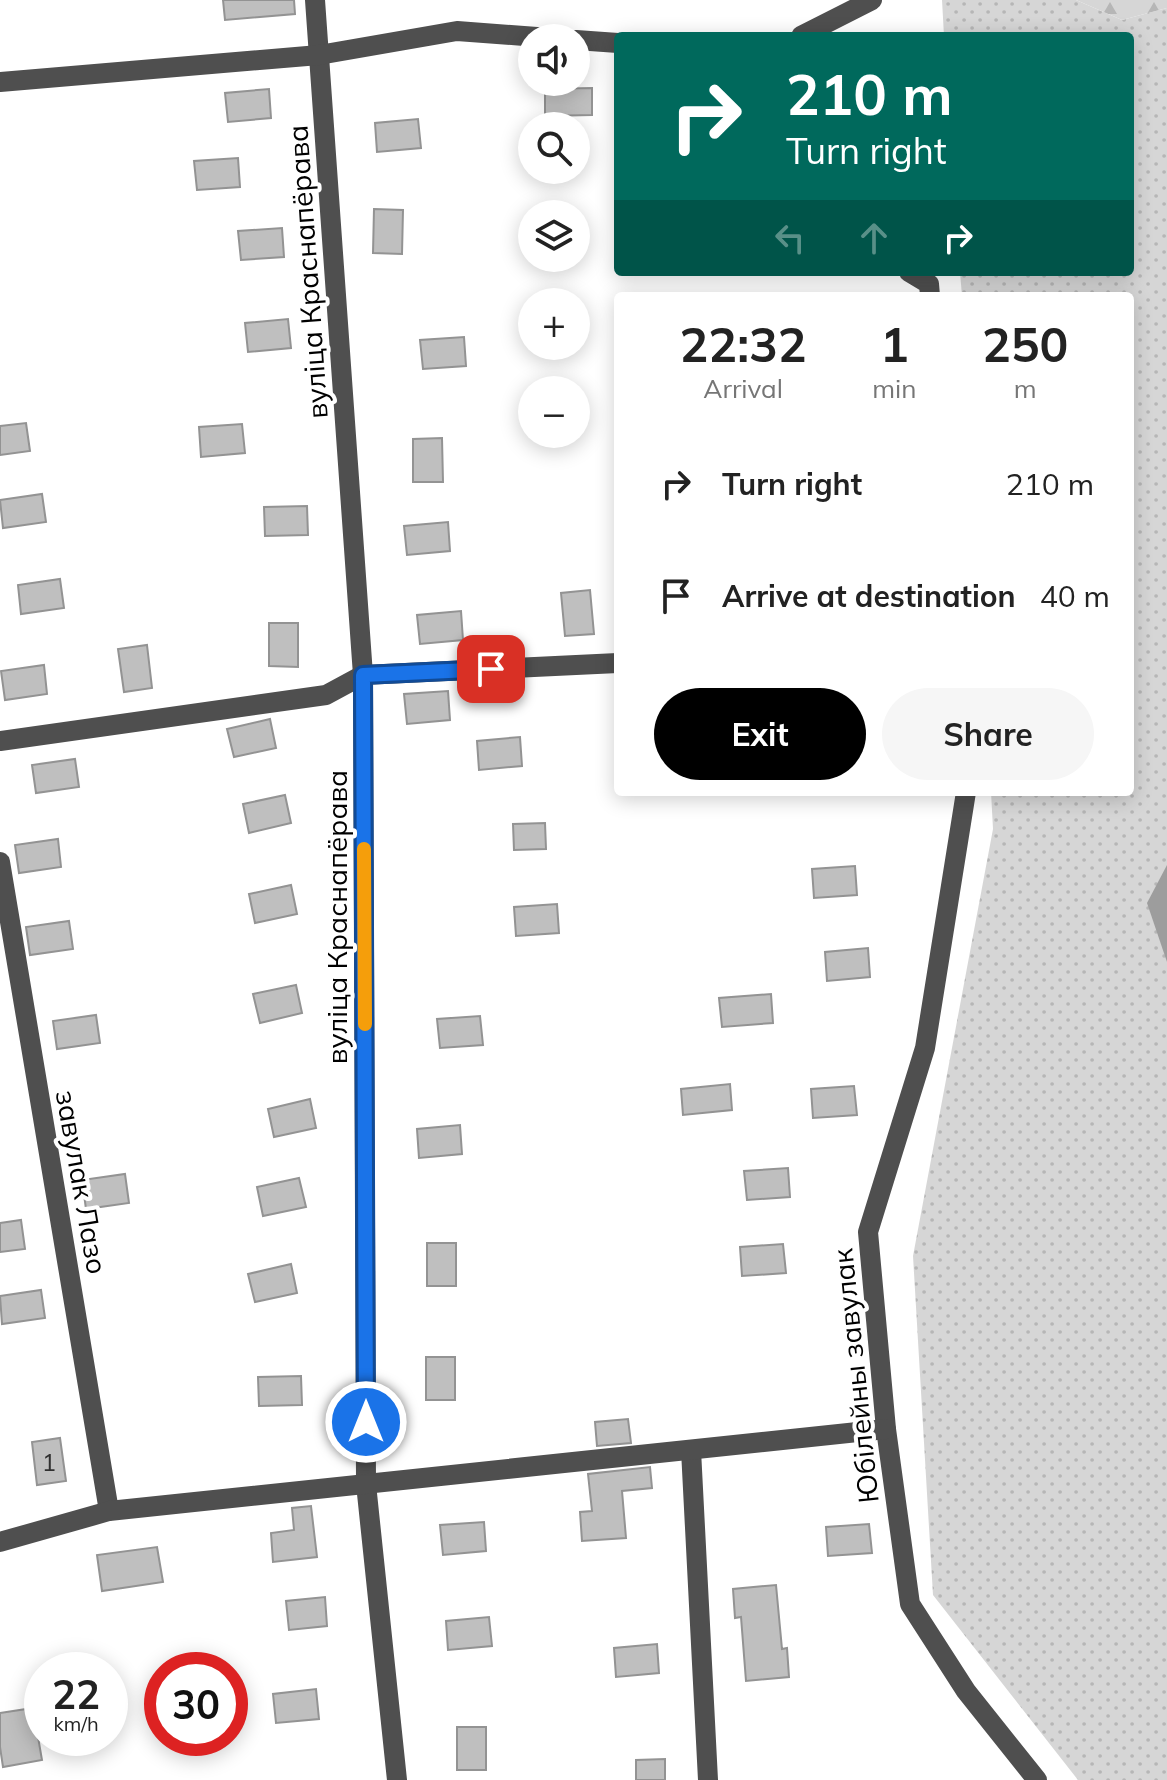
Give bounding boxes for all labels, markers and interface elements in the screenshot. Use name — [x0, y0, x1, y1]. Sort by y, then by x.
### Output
map controls — [518, 24, 590, 448]
button: sound — [518, 24, 590, 96]
text: 210 m — [786, 59, 953, 129]
icon: right — [654, 64, 758, 168]
button: search — [518, 112, 590, 184]
street label: вуліца Краснапёрава — [279, 124, 335, 420]
text: Turn right — [786, 128, 947, 173]
button: layers — [518, 200, 590, 272]
icon: left — [768, 216, 812, 260]
icon: ahead — [852, 216, 896, 260]
icon: right — [936, 216, 980, 260]
button: + — [518, 288, 590, 360]
text: 22:32 — [680, 314, 807, 374]
text: 1 — [880, 314, 909, 374]
text: 250 — [982, 314, 1068, 374]
text: Arrival — [703, 372, 783, 405]
text: min — [872, 372, 916, 405]
text: m — [1014, 372, 1037, 405]
button: − — [518, 376, 590, 448]
icon: right — [654, 462, 698, 506]
text: Turn right — [722, 465, 862, 503]
text: 210 m — [1006, 465, 1094, 503]
icon: arrive — [654, 574, 698, 618]
text: Arrive at destination — [722, 577, 1016, 615]
text: 40 m — [1040, 577, 1110, 615]
pin — [457, 635, 525, 703]
icon: arrive — [469, 647, 513, 691]
button: Exit — [654, 688, 866, 780]
button: Share — [882, 688, 1094, 780]
street label: вуліца Краснапёрава — [319, 770, 354, 1064]
street label: завулак Лазо — [49, 1087, 115, 1277]
street label: Юбілейны завулак — [824, 1246, 886, 1505]
position arrow — [324, 1380, 408, 1464]
house number: 1 — [42, 1447, 56, 1477]
speed limit sign: 30 — [144, 1652, 248, 1756]
text: 22 — [52, 1669, 100, 1719]
text: km/h — [53, 1711, 99, 1736]

